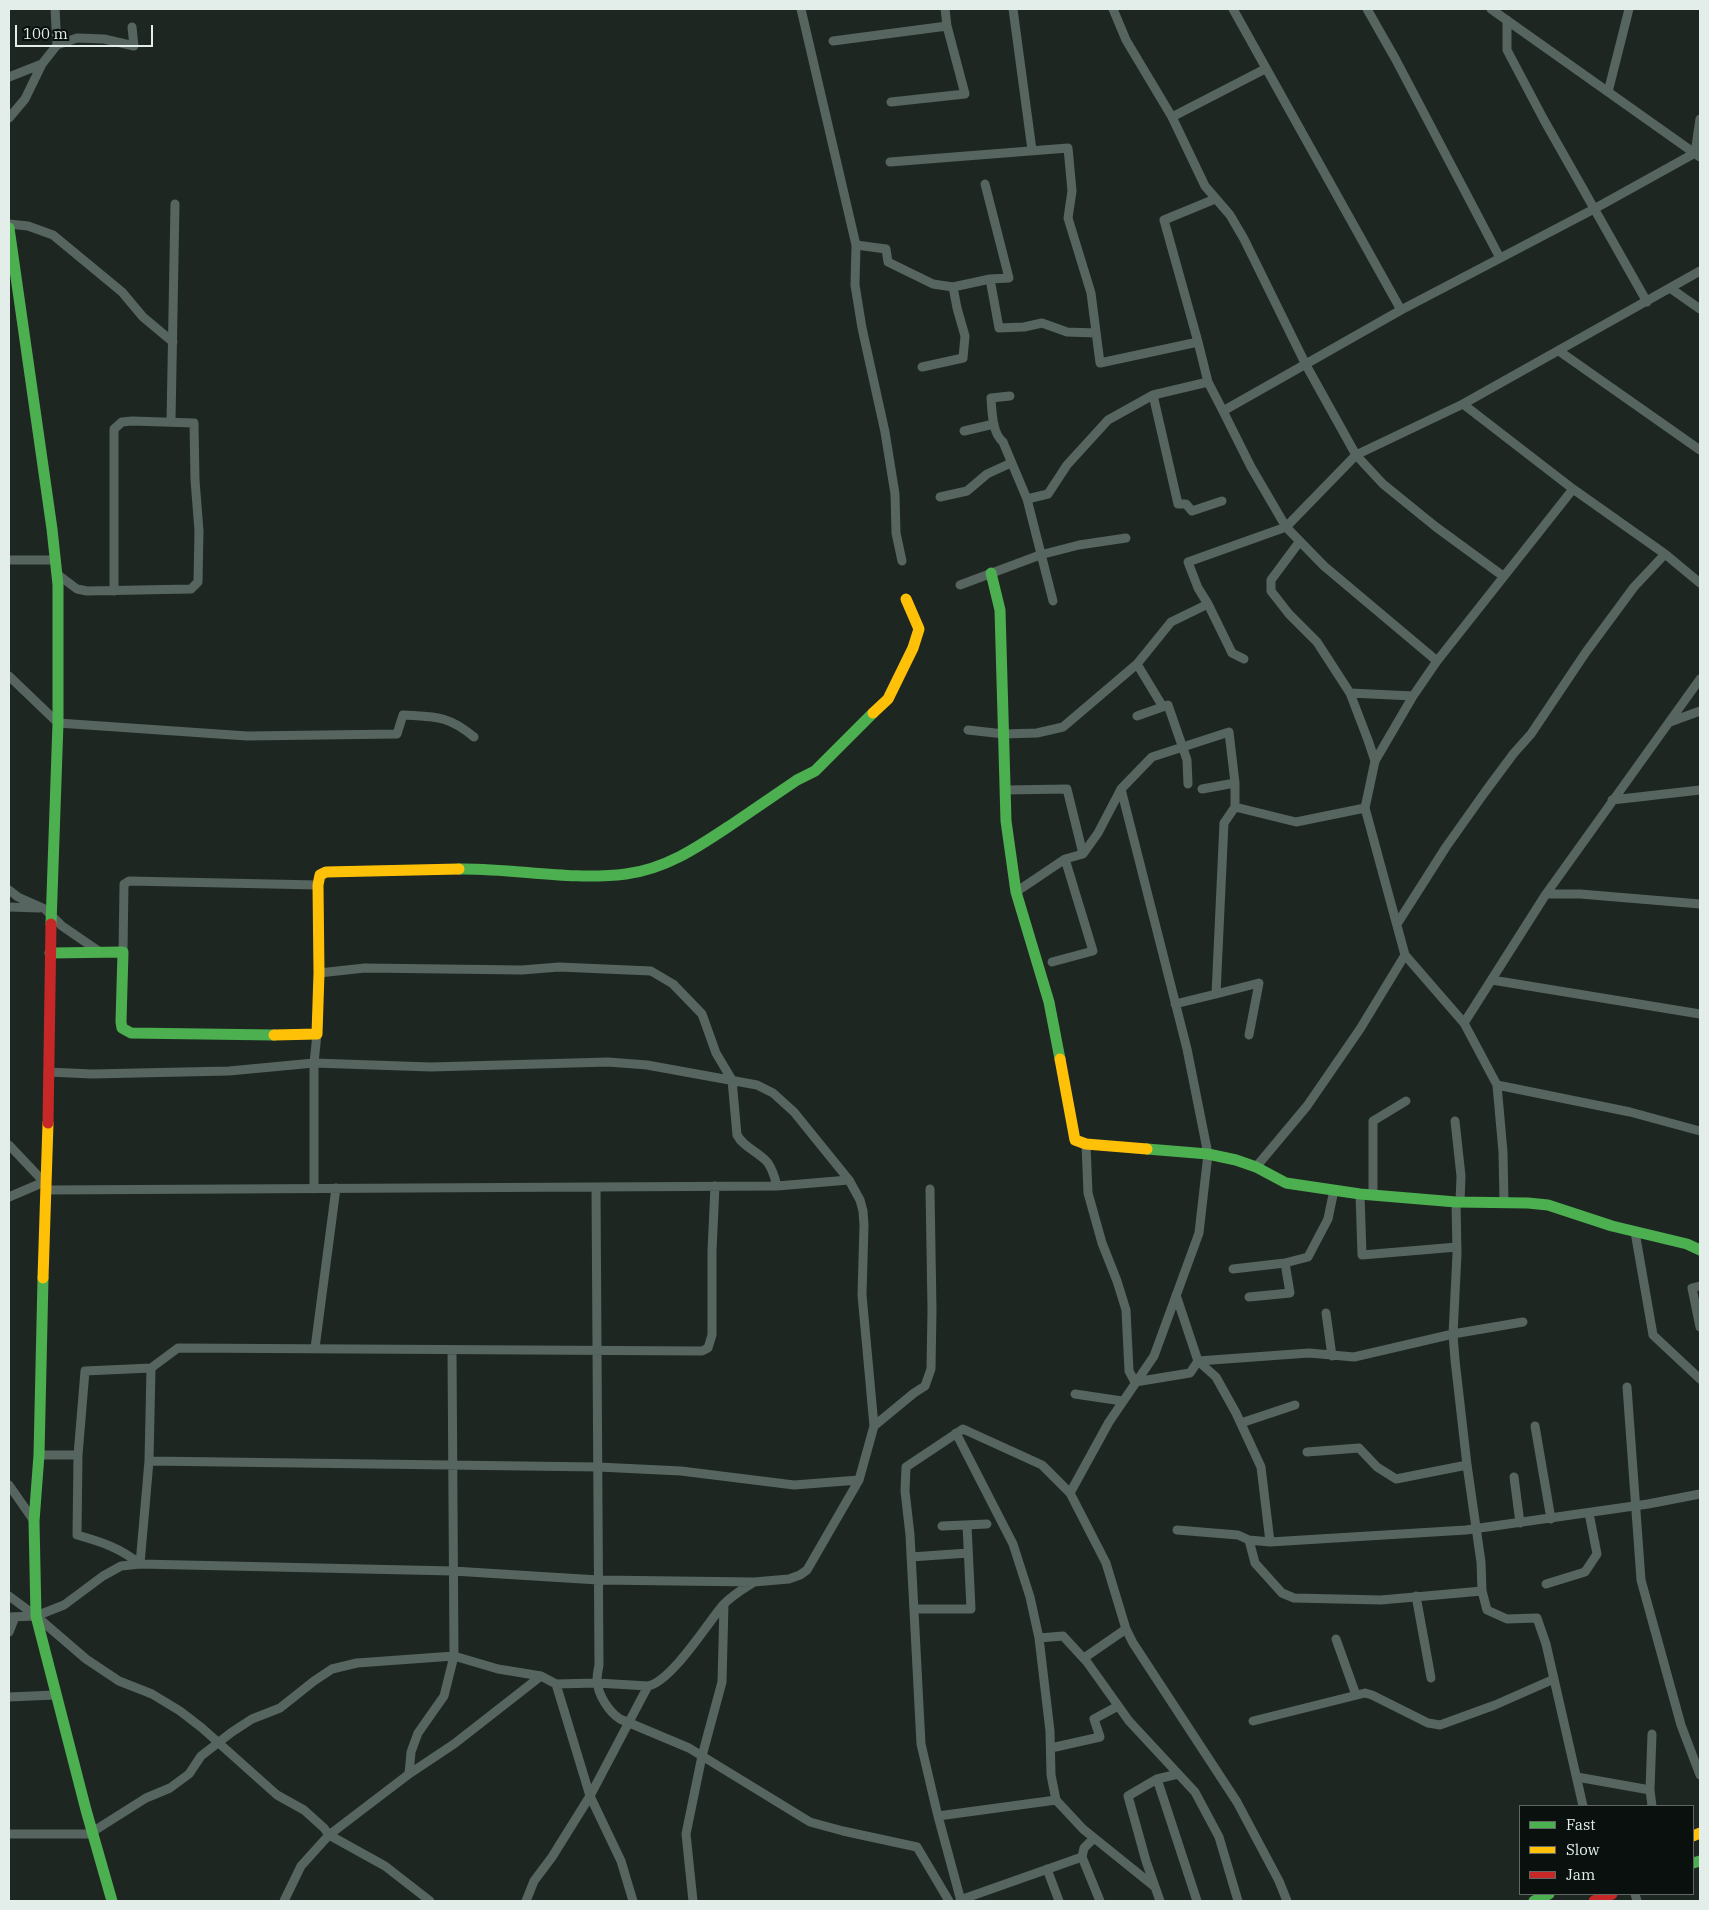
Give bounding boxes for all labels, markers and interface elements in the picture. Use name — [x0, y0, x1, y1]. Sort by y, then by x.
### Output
scale bar — [18, 15, 155, 47]
text: 100 m — [23, 24, 68, 43]
legend — [1519, 1805, 1694, 1895]
text: Fast — [1566, 1815, 1596, 1834]
text: Slow — [1566, 1840, 1599, 1859]
text: Jam — [1566, 1865, 1595, 1884]

